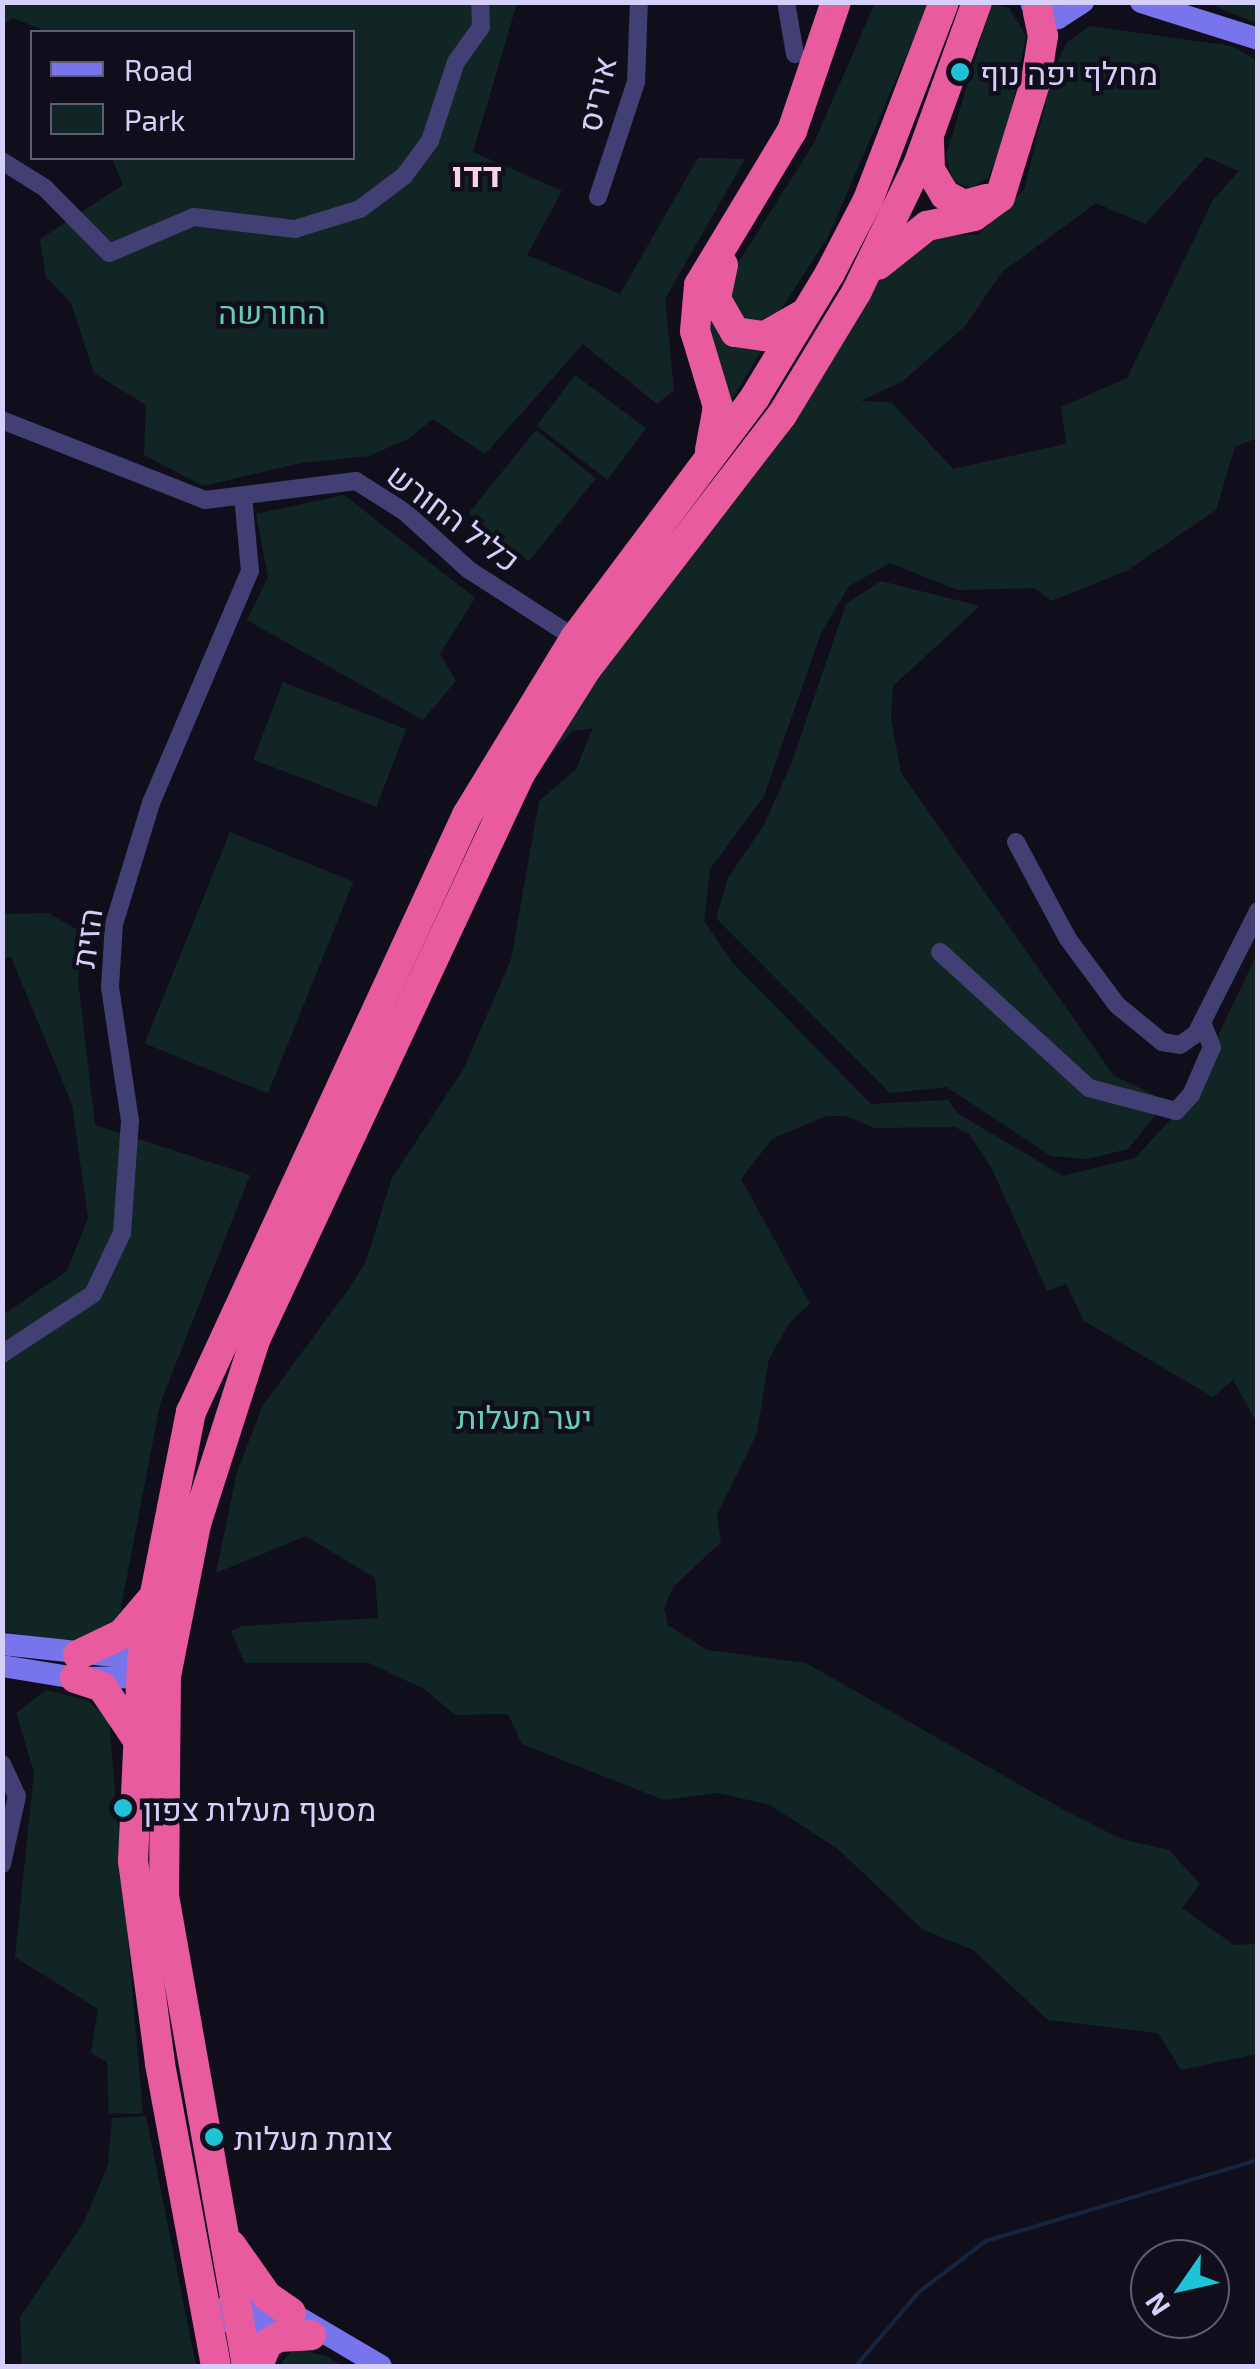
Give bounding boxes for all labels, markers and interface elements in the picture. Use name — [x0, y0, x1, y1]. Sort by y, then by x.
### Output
legend — [30, 30, 355, 160]
text: Road — [124, 51, 193, 87]
street label: איריס — [569, 53, 623, 135]
place label: מחלף יפה נוף — [980, 53, 1158, 91]
marker: מחלף יפה נוף — [949, 61, 971, 83]
text: Park — [124, 101, 185, 137]
district label: דדו — [452, 152, 502, 194]
park label: החורשה — [218, 292, 326, 330]
street label: כליל החורש — [380, 455, 528, 579]
street label: הזית — [63, 906, 109, 970]
park label: יער מעלות — [456, 1397, 592, 1435]
place label: מסעף מעלות צפון — [143, 1789, 376, 1827]
marker: מסעף מעלות צפון — [112, 1797, 134, 1819]
place label: צומת מעלות — [234, 2118, 393, 2156]
marker: צומת מעלות — [203, 2126, 225, 2148]
north arrow — [1130, 2239, 1230, 2339]
text: N — [1137, 2287, 1177, 2323]

